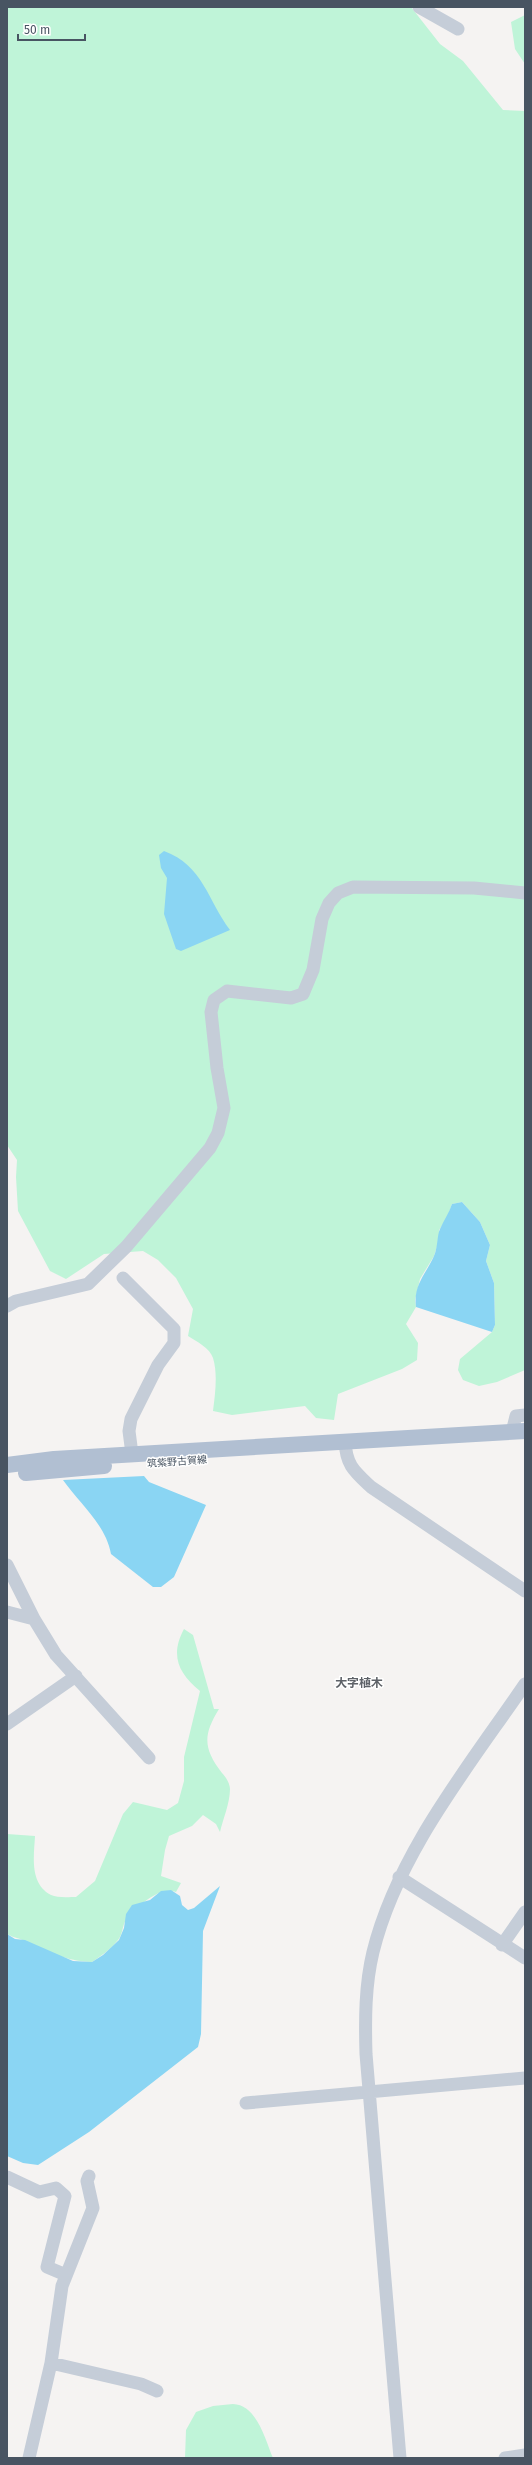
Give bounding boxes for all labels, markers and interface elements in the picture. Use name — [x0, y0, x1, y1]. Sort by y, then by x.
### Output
scale bar — [18, 16, 85, 42]
text: 50 m — [24, 23, 50, 37]
street label: 筑紫野古賀線 — [147, 1454, 207, 1470]
district label: 大字植木 — [335, 1676, 383, 1690]

